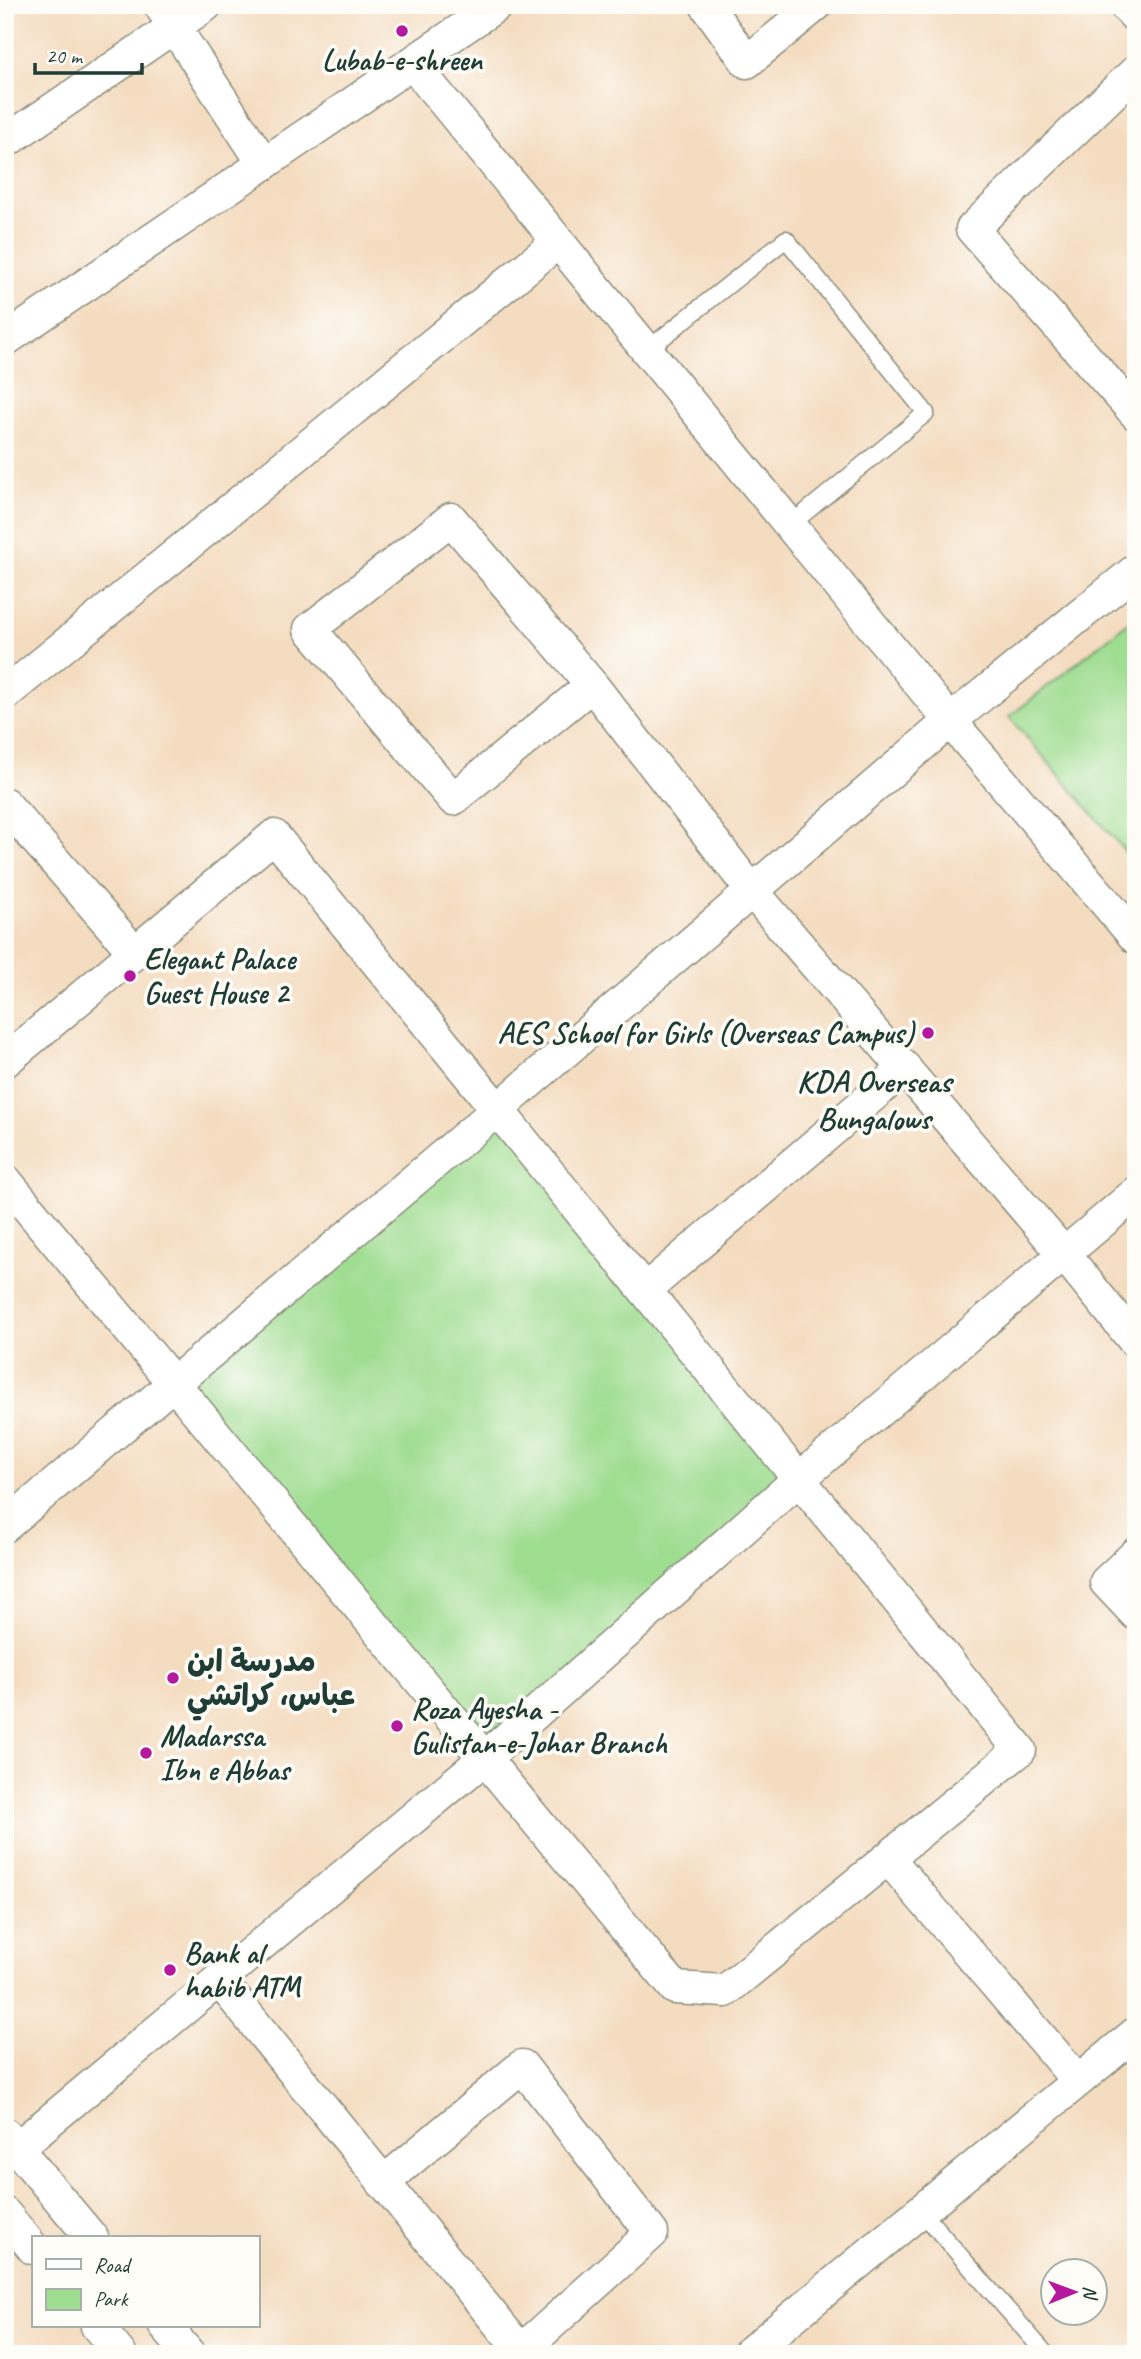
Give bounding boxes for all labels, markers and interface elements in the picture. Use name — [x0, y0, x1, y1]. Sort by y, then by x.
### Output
marker: Lubab-e-shreen — [394, 23, 410, 39]
scale bar — [35, 32, 142, 76]
place label: Lubab-e-shreen — [322, 41, 483, 79]
text: 20 m — [46, 43, 84, 69]
place label: Elegant Palace Guest House 2 — [144, 940, 297, 1012]
marker: Elegant Palace Guest House 2 — [122, 968, 138, 984]
place label: AES School for Girls (Overseas Campus) — [498, 1014, 916, 1052]
marker: AES School for Girls (Overseas Campus) — [920, 1025, 936, 1041]
district label: KDA Overseas Bungalows — [797, 1061, 954, 1139]
place label: مدرسة ابن عباس، كراتشي — [187, 1642, 355, 1721]
marker: مدرسة ابن عباس، كراتشي — [165, 1670, 181, 1686]
place label: Roza Ayesha - Gulistan-e-Johar Branch — [411, 1690, 668, 1762]
place label: Madarssa Ibn e Abbas — [160, 1717, 292, 1789]
marker: Roza Ayesha - Gulistan-e-Johar Branch — [389, 1718, 405, 1734]
marker: Madarssa Ibn e Abbas — [138, 1745, 154, 1761]
place label: Bank al habib ATM — [184, 1934, 302, 2006]
marker: Bank al habib ATM — [162, 1962, 178, 1978]
legend — [32, 2236, 259, 2328]
text: Road — [94, 2252, 133, 2278]
north arrow — [1040, 2258, 1110, 2328]
text: Park — [94, 2286, 129, 2312]
text: N — [1078, 2286, 1102, 2301]

